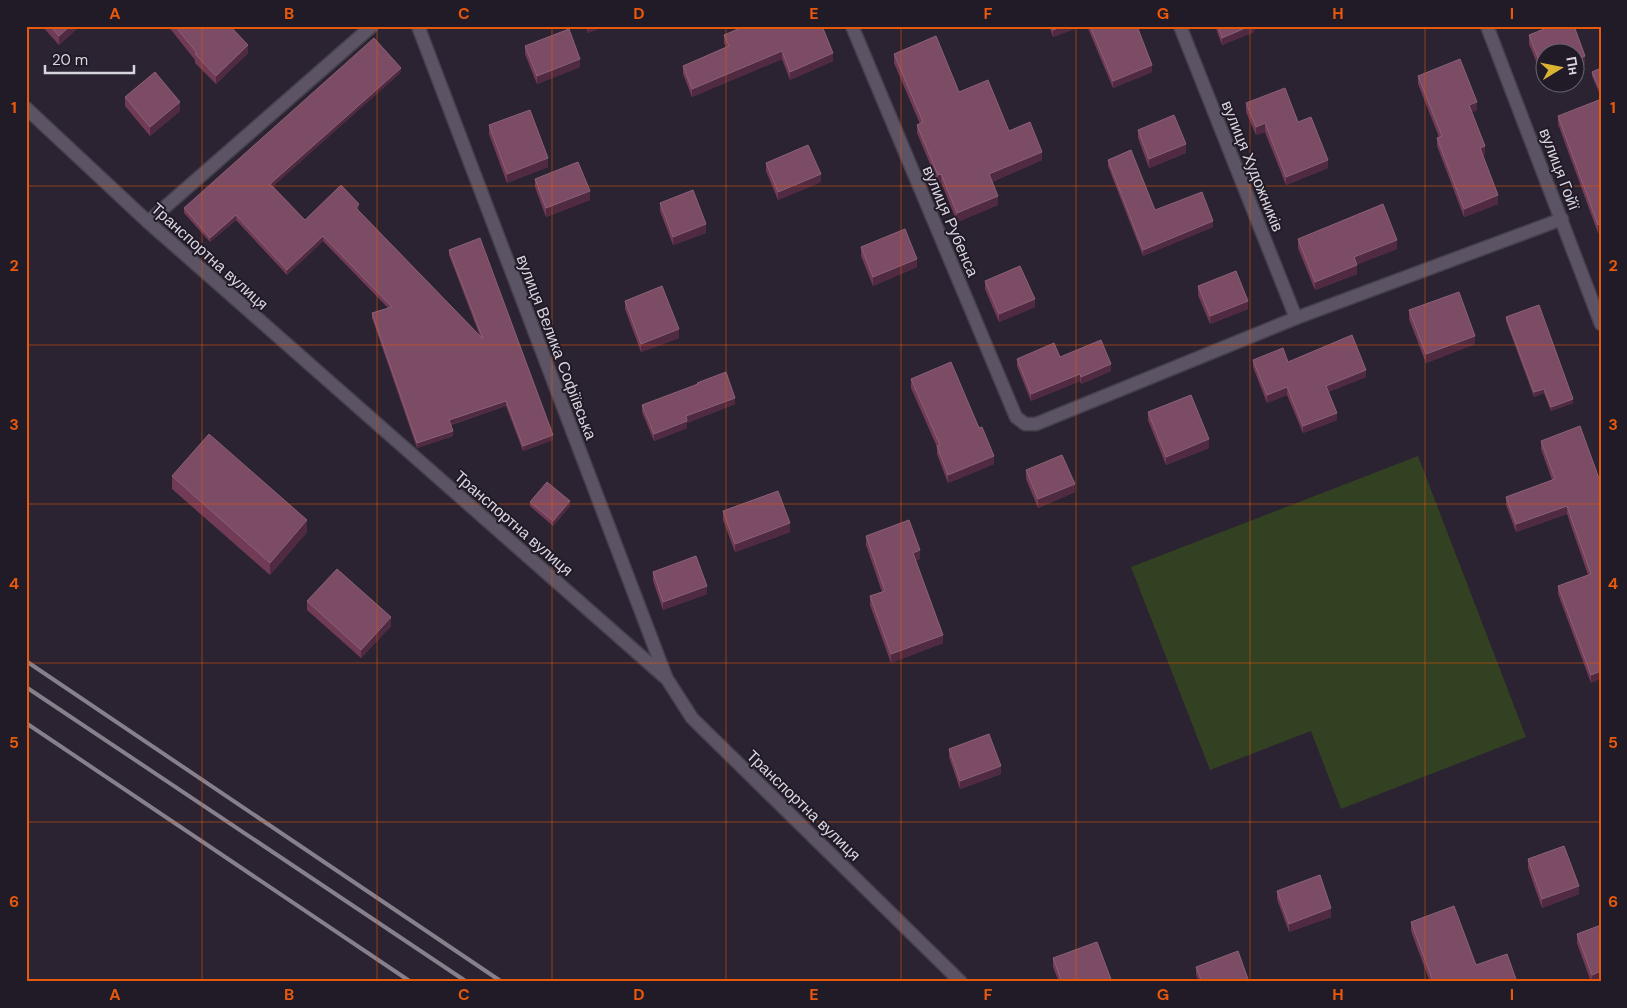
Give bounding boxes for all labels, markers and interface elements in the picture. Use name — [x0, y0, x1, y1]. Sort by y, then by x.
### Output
text: A — [109, 3, 121, 24]
text: B — [284, 3, 294, 24]
text: C — [458, 3, 470, 24]
text: D — [633, 3, 645, 24]
text: E — [809, 3, 819, 24]
text: F — [984, 3, 993, 24]
text: G — [1157, 3, 1169, 24]
text: H — [1332, 3, 1344, 24]
text: I — [1510, 3, 1514, 24]
scale bar — [45, 42, 134, 74]
north arrow — [1534, 42, 1584, 92]
text: 20 m — [52, 50, 88, 70]
text: Пн — [1562, 55, 1583, 76]
text: 1 — [11, 97, 17, 118]
text: 1 — [1610, 97, 1616, 118]
street label: вулиця Художників — [1217, 98, 1288, 235]
street label: вулиця Гойї — [1534, 125, 1585, 214]
street label: вулиця Рубенса — [918, 162, 983, 280]
street label: Транспортна вулиця — [147, 198, 273, 315]
street label: вулиця Велика Софіївська — [512, 252, 602, 443]
text: 2 — [9, 255, 19, 276]
text: 2 — [1608, 255, 1618, 276]
text: 3 — [9, 414, 19, 435]
text: 3 — [1608, 414, 1618, 435]
street label: Транспортна вулиця — [450, 466, 577, 581]
text: 4 — [9, 573, 19, 594]
text: 4 — [1608, 573, 1618, 594]
text: 5 — [9, 732, 19, 753]
text: 5 — [1608, 732, 1618, 753]
street label: Транспортна вулиця — [742, 745, 865, 865]
text: 6 — [9, 891, 19, 912]
text: 6 — [1608, 891, 1618, 912]
text: A — [109, 984, 121, 1005]
text: B — [284, 984, 294, 1005]
text: C — [458, 984, 470, 1005]
text: D — [633, 984, 645, 1005]
text: E — [809, 984, 819, 1005]
text: F — [984, 984, 993, 1005]
text: G — [1157, 984, 1169, 1005]
text: H — [1332, 984, 1344, 1005]
text: I — [1510, 984, 1514, 1005]

